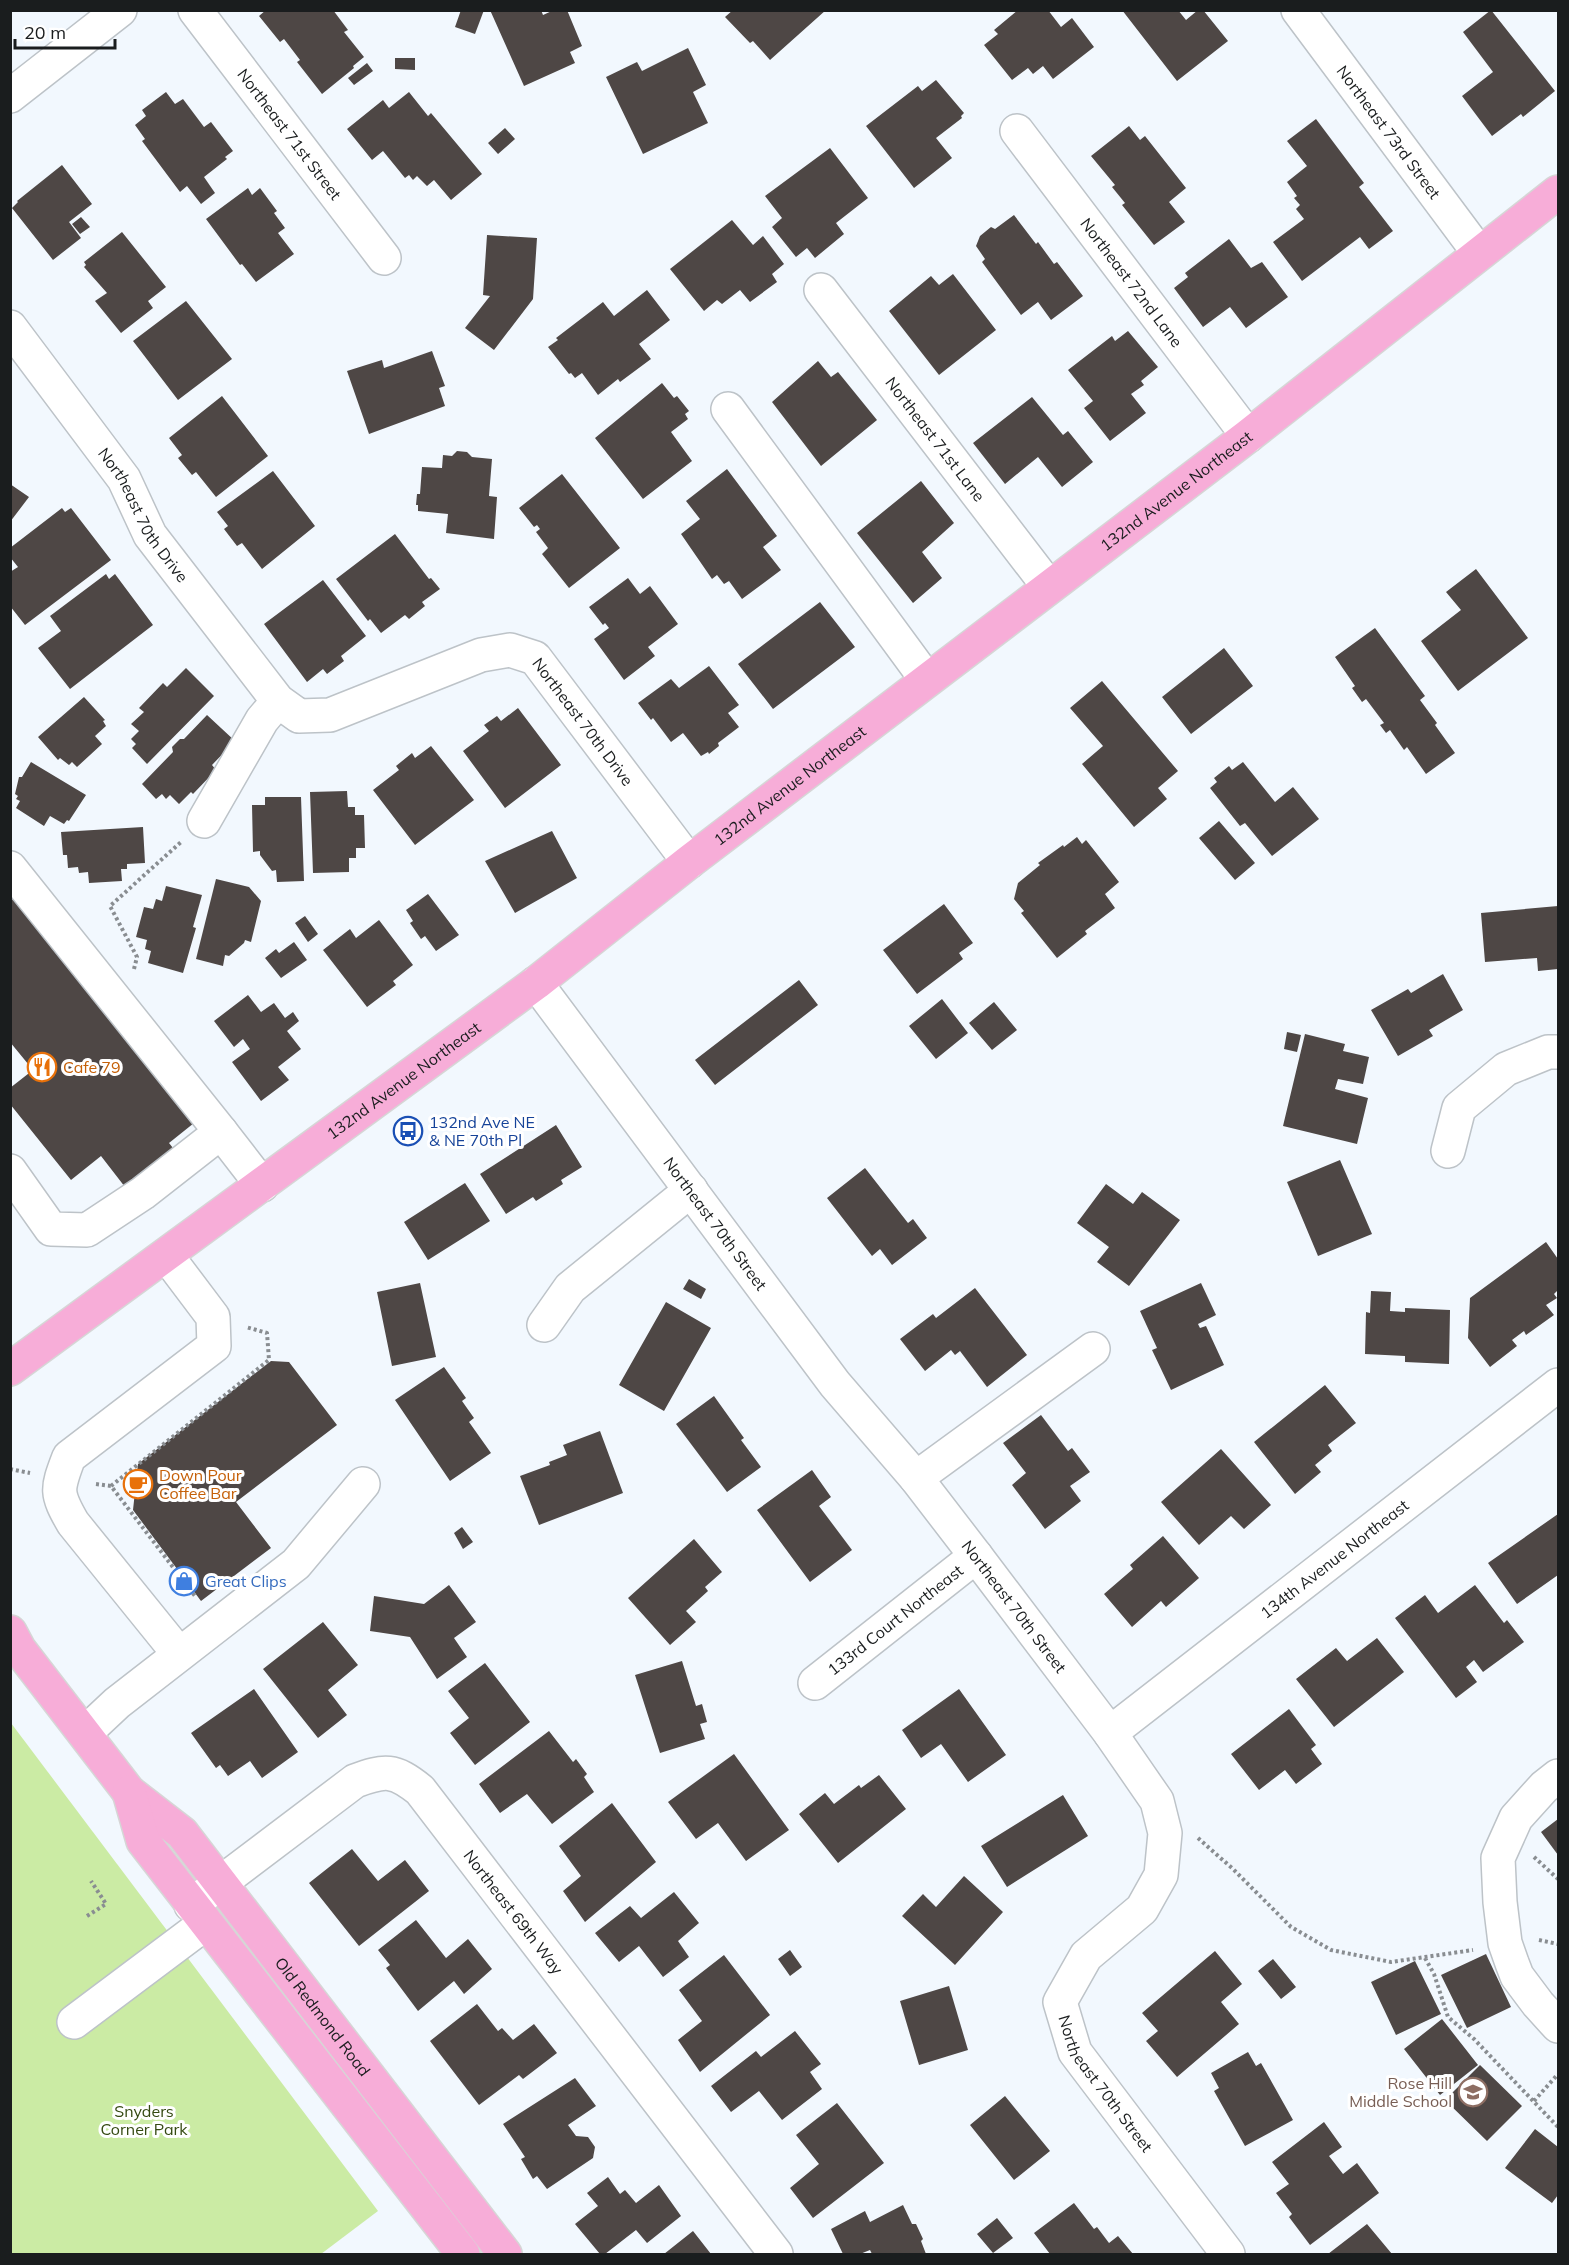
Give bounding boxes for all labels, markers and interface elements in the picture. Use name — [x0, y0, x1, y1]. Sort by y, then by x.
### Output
scale bar — [15, 12, 116, 50]
text: 20 m — [24, 21, 66, 44]
street label: Northeast 73rd Street — [1333, 61, 1445, 203]
street label: Northeast 71st Street — [233, 65, 346, 204]
street label: Northeast 72nd Lane — [1076, 214, 1187, 351]
street label: Northeast 71st Lane — [881, 373, 990, 505]
street label: 132nd Avenue Northeast — [1096, 426, 1257, 555]
street label: Northeast 70th Drive — [94, 444, 193, 586]
street label: Northeast 70th Drive — [528, 654, 638, 790]
street label: 132nd Avenue Northeast — [710, 721, 870, 850]
street label: 132nd Avenue Northeast — [322, 1017, 485, 1143]
restaurant icon: Cafe 79 — [26, 1051, 58, 1083]
place label: Cafe 79 — [63, 1057, 121, 1077]
place label: 132nd Ave NE & NE 70th Pl — [429, 1112, 535, 1150]
bus stop icon: 132nd Ave NE & NE 70th Pl — [392, 1115, 424, 1147]
street label: Northeast 70th Street — [659, 1153, 772, 1294]
place label: Down Pour Coffee Bar — [159, 1465, 242, 1503]
cafe icon: Down Pour Coffee Bar — [122, 1468, 154, 1500]
street label: 134th Avenue Northeast — [1256, 1495, 1413, 1623]
street label: Northeast 70th Street — [958, 1536, 1071, 1677]
street label: 133rd Court Northeast — [823, 1560, 967, 1679]
shop icon: Great Clips — [168, 1565, 200, 1597]
place label: Great Clips — [205, 1571, 287, 1591]
street label: Northeast 69th Way — [459, 1846, 568, 1979]
street label: Old Redmond Road — [271, 1953, 375, 2080]
street label: Northeast 70th Street — [1054, 2013, 1157, 2156]
place label: Rose Hill Middle School — [1349, 2073, 1452, 2111]
school or university icon: Rose Hill Middle School — [1457, 2076, 1489, 2108]
park label: Snyders Corner Park — [100, 2101, 188, 2139]

